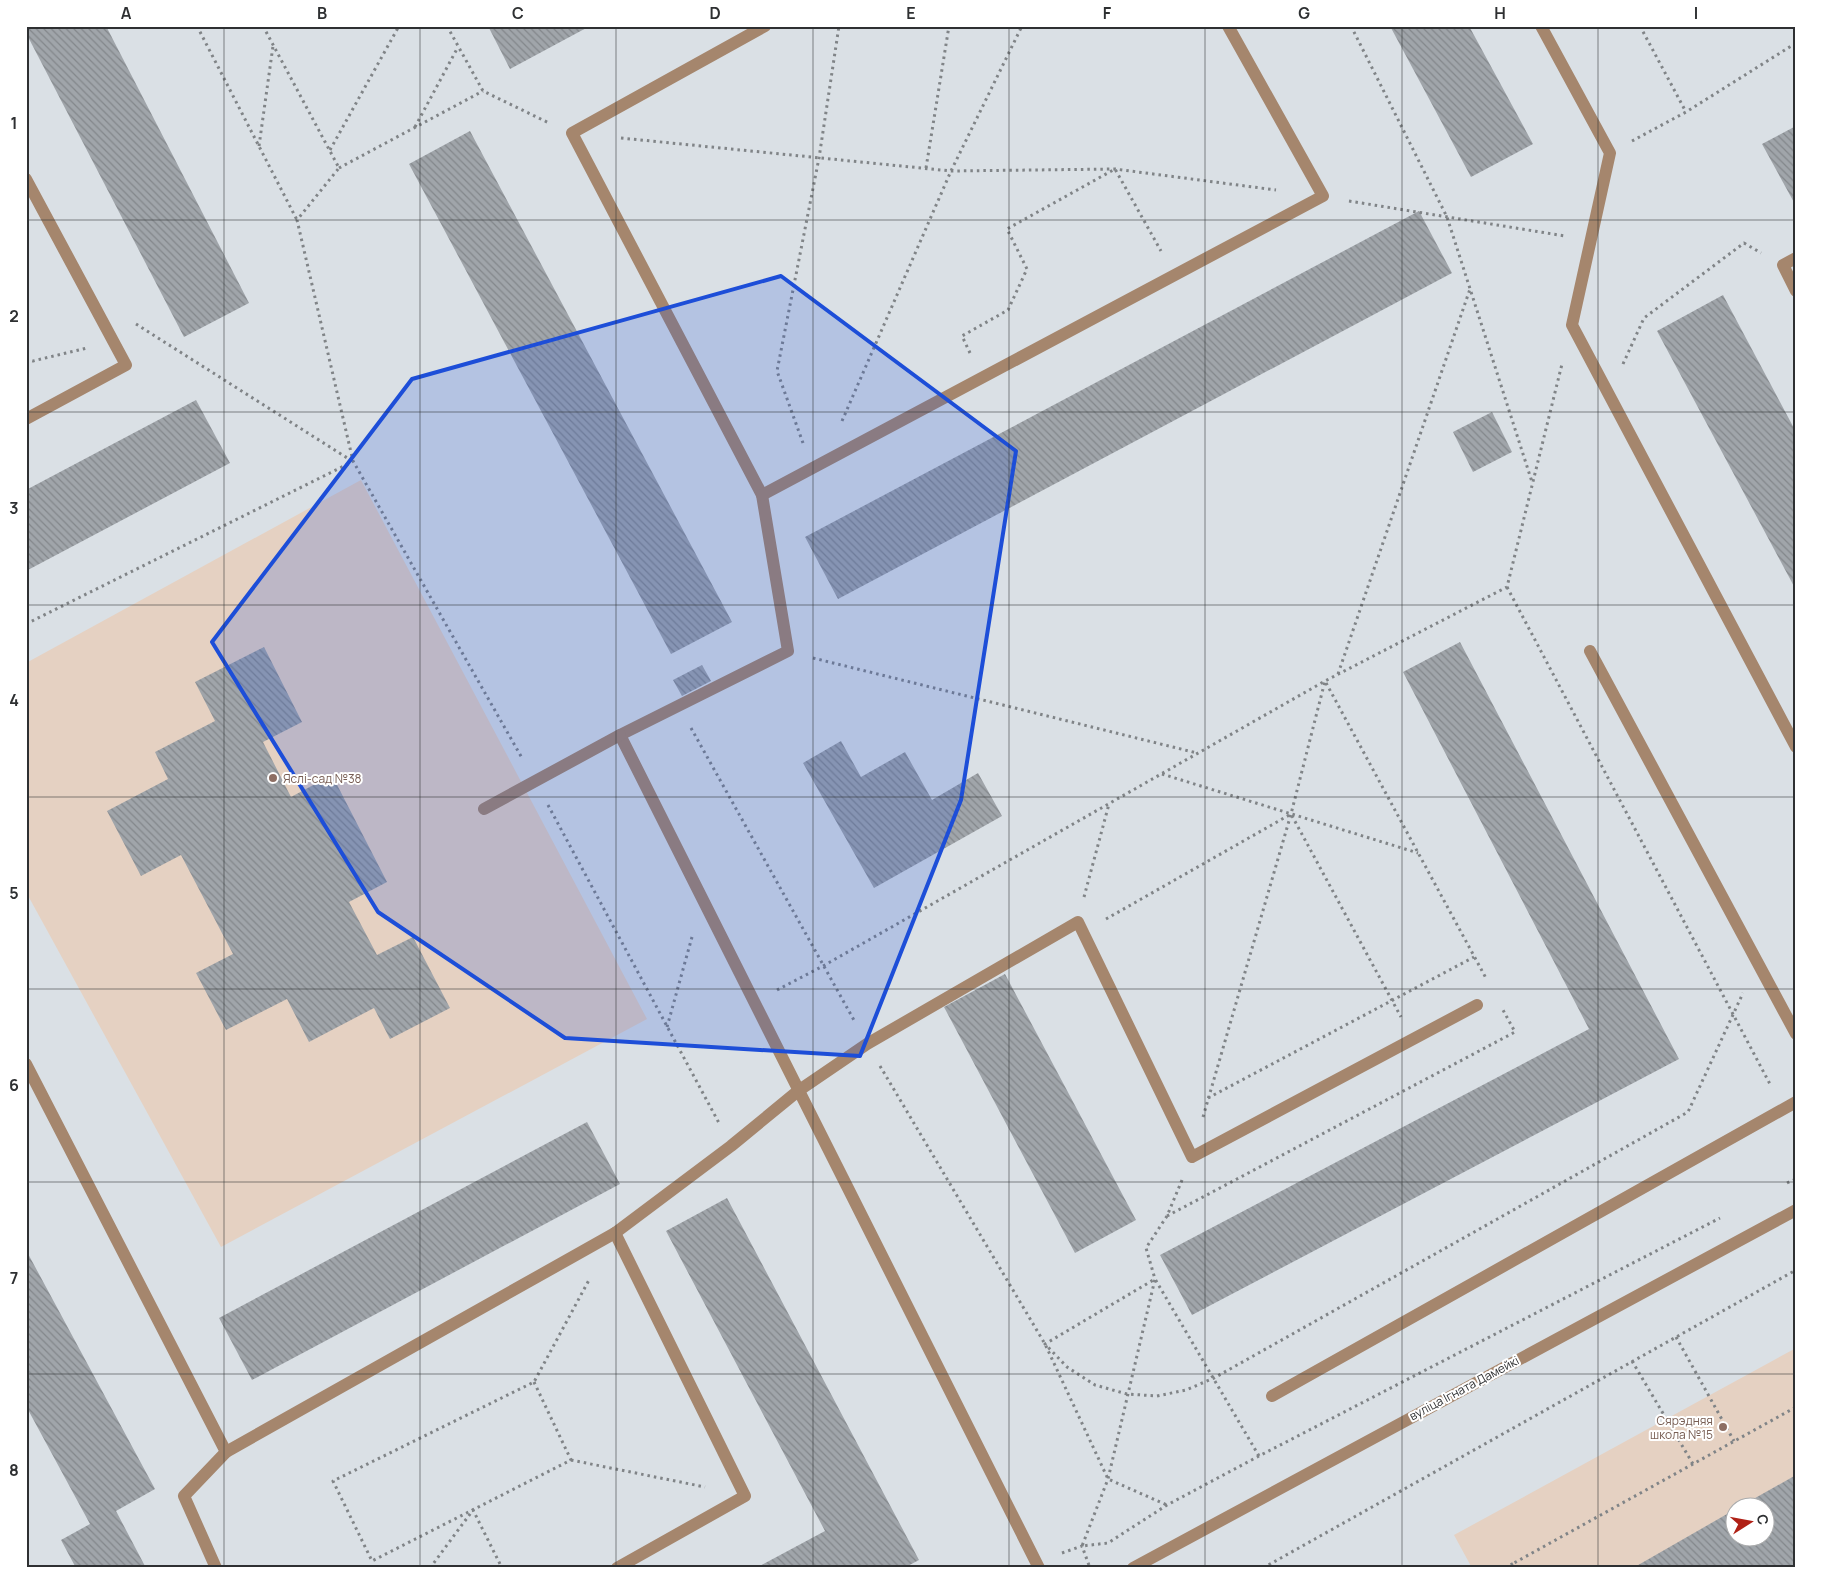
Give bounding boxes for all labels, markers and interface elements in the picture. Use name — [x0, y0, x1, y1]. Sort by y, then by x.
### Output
text: A — [121, 2, 132, 24]
text: B — [317, 2, 327, 24]
text: C — [512, 2, 524, 24]
text: D — [709, 2, 721, 24]
text: E — [906, 2, 916, 24]
text: F — [1103, 2, 1112, 24]
text: G — [1298, 2, 1310, 24]
text: H — [1494, 2, 1506, 24]
text: I — [1694, 2, 1698, 24]
text: 1 — [10, 112, 18, 134]
text: 2 — [9, 305, 19, 327]
text: 3 — [9, 497, 19, 519]
text: 4 — [9, 689, 19, 711]
place label: Яслі-сад №38 — [283, 770, 362, 787]
marker: Яслі-сад №38 — [267, 772, 279, 784]
text: 5 — [9, 882, 19, 904]
text: 6 — [9, 1074, 19, 1096]
text: 7 — [10, 1267, 18, 1289]
street label: вуліца Ігната Дамейкі — [1406, 1352, 1522, 1424]
place label: Сярэдняя школа №15 — [1650, 1412, 1713, 1443]
marker: Сярэдняя школа №15 — [1717, 1421, 1729, 1433]
text: 8 — [9, 1459, 19, 1481]
north arrow — [1724, 1496, 1774, 1546]
text: С — [1753, 1513, 1774, 1526]

